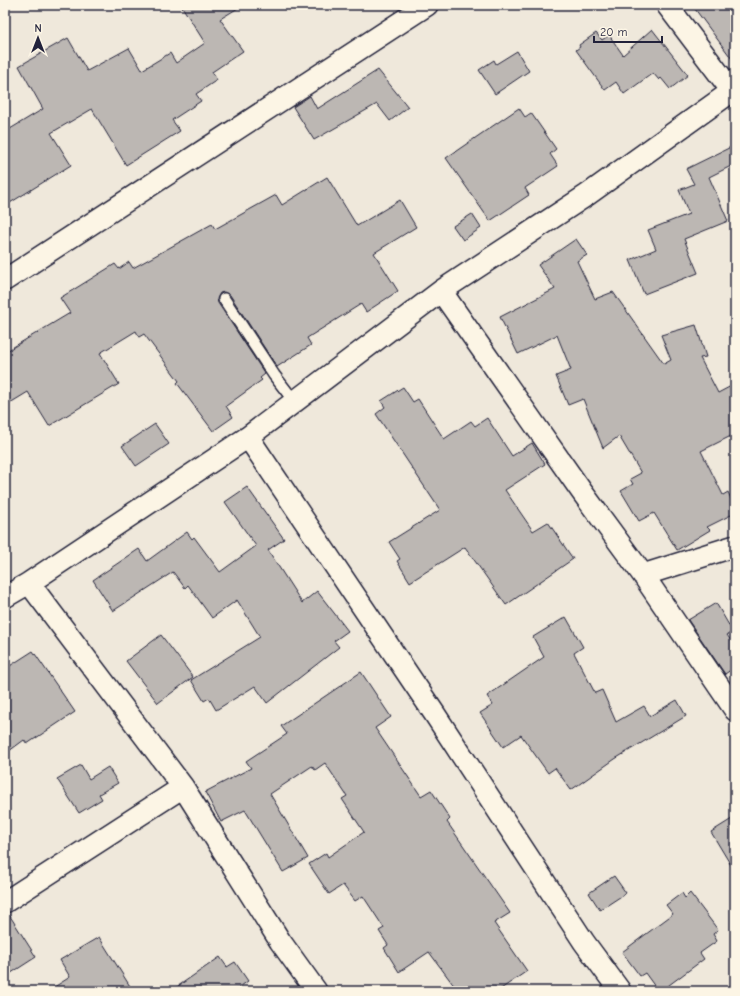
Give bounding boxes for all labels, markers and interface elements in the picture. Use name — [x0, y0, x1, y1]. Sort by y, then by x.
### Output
north arrow — [18, 18, 58, 58]
scale bar — [594, 18, 662, 44]
text: N — [34, 22, 42, 35]
text: 20 m — [600, 25, 628, 39]

